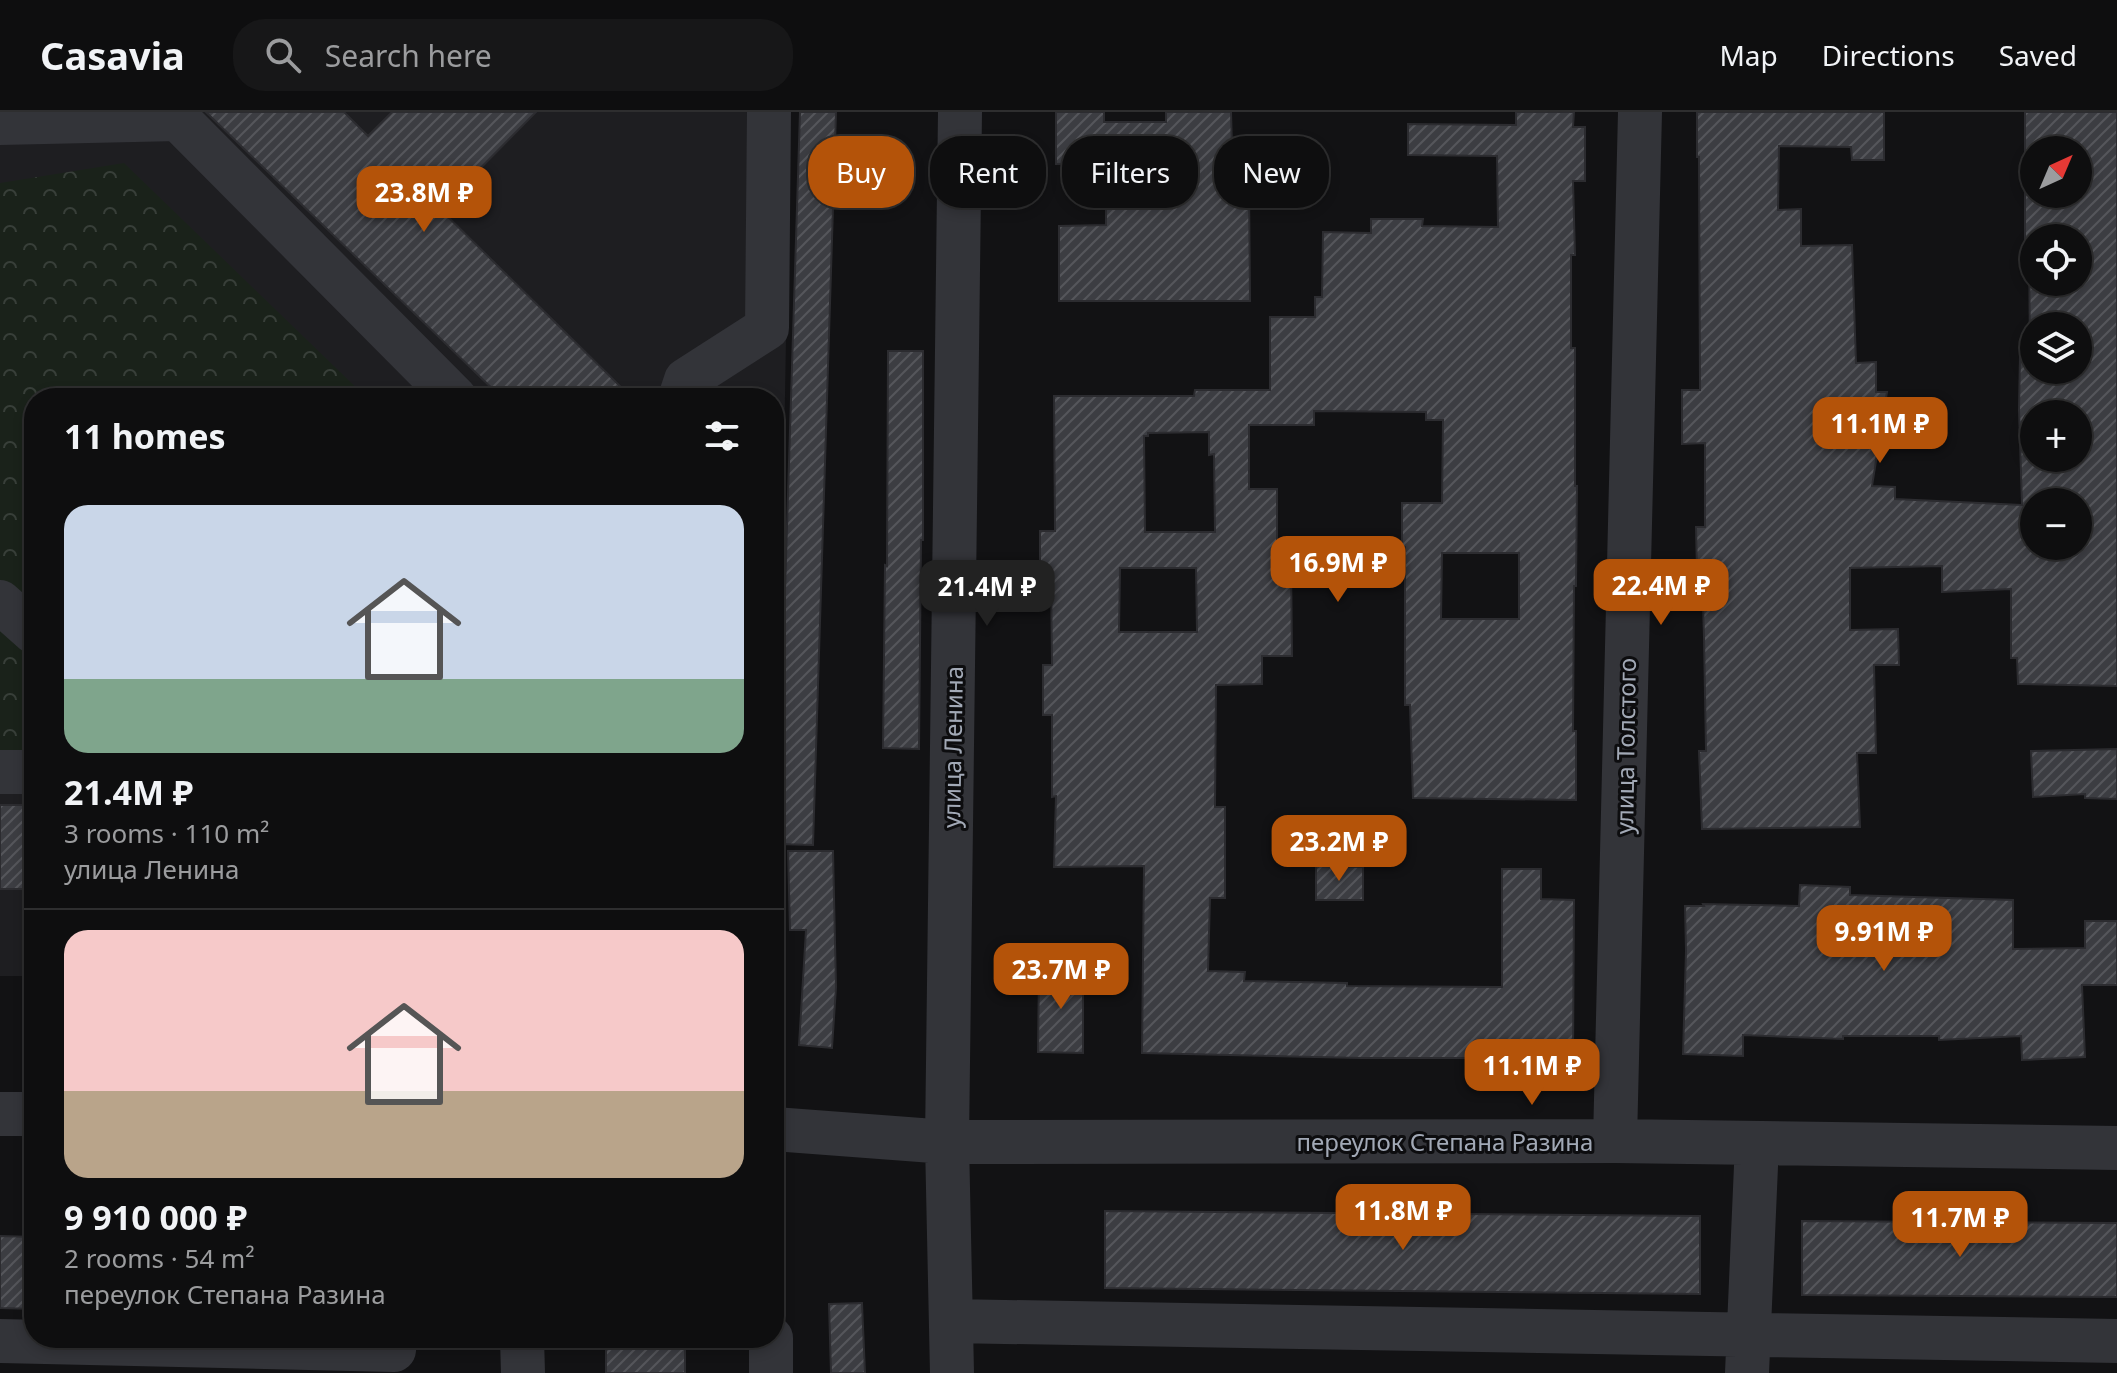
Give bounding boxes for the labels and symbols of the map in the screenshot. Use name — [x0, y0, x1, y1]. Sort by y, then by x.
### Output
north arrow — [2020, 136, 2092, 208]
pin: 23.8M ₽ — [350, 166, 498, 234]
pin: 11.1M ₽ — [1806, 397, 1954, 465]
pin: 16.9M ₽ — [1264, 536, 1412, 604]
pin: 22.4M ₽ — [1587, 559, 1735, 627]
pin: 21.4M ₽ — [913, 560, 1061, 628]
street label: улица Толстого — [1607, 657, 1643, 835]
street label: улица Ленина — [934, 666, 970, 828]
pin: 23.2M ₽ — [1265, 815, 1413, 883]
pin: 9.91M ₽ — [1810, 905, 1958, 973]
pin: 23.7M ₽ — [987, 943, 1135, 1011]
pin: 11.1M ₽ — [1458, 1039, 1606, 1107]
street label: переулок Степана Разина — [1297, 1125, 1593, 1158]
pin: 11.8M ₽ — [1329, 1184, 1477, 1252]
pin: 11.7M ₽ — [1886, 1191, 2034, 1259]

